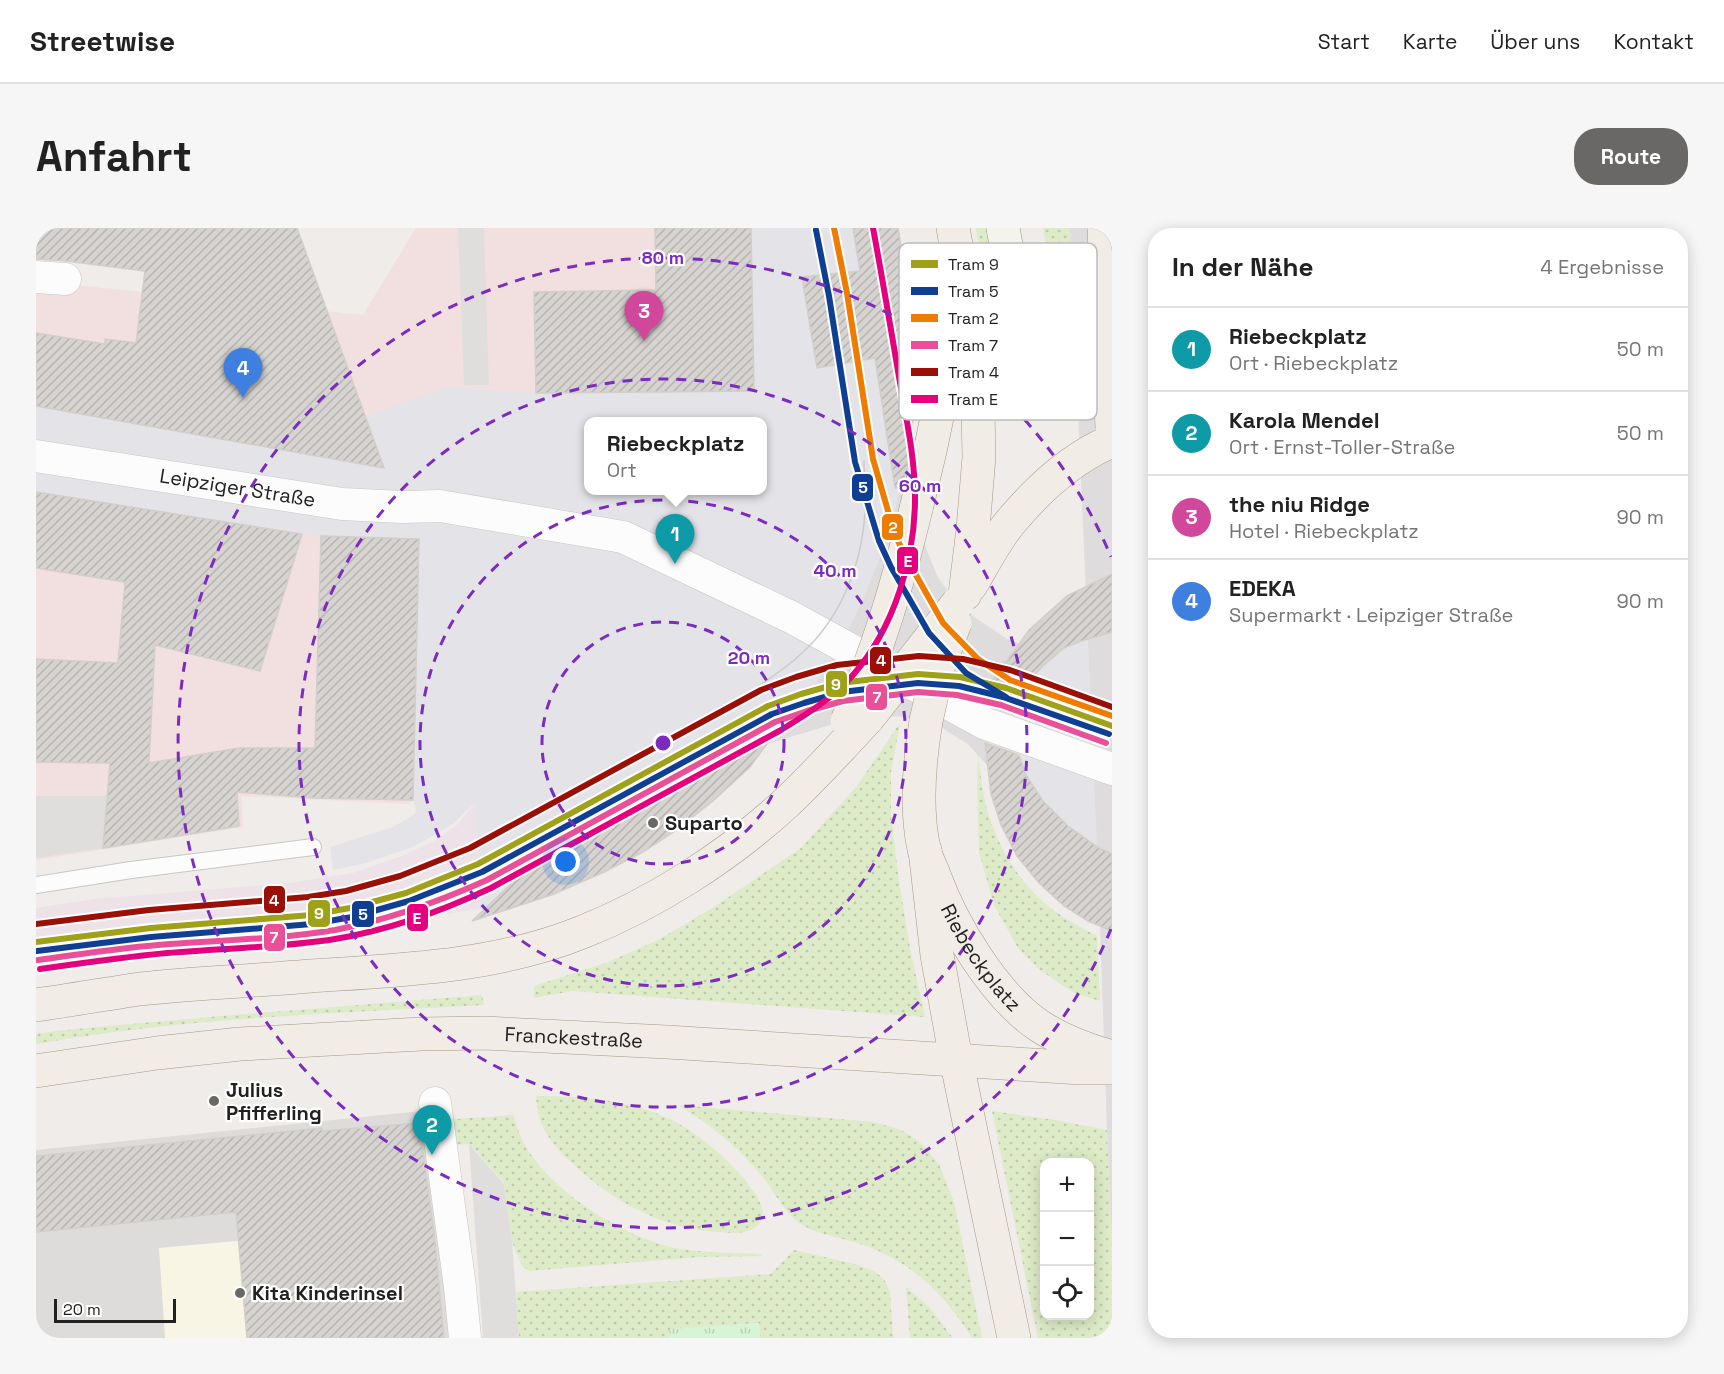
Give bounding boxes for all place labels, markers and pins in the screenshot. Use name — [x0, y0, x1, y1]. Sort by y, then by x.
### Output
pin: 3 — [624, 291, 664, 341]
pin: 4 — [224, 348, 262, 398]
pin: 1 — [656, 514, 694, 564]
centre of rings — [653, 733, 673, 753]
place label: Suparto — [665, 810, 743, 836]
marker: Suparto — [646, 816, 660, 830]
place label: Julius Pfifferling — [226, 1077, 322, 1126]
marker: Julius Pfifferling — [207, 1094, 221, 1108]
pin: 2 — [412, 1106, 452, 1155]
place label: Kita Kinderinsel — [252, 1280, 403, 1306]
marker: Kita Kinderinsel — [233, 1286, 247, 1300]

